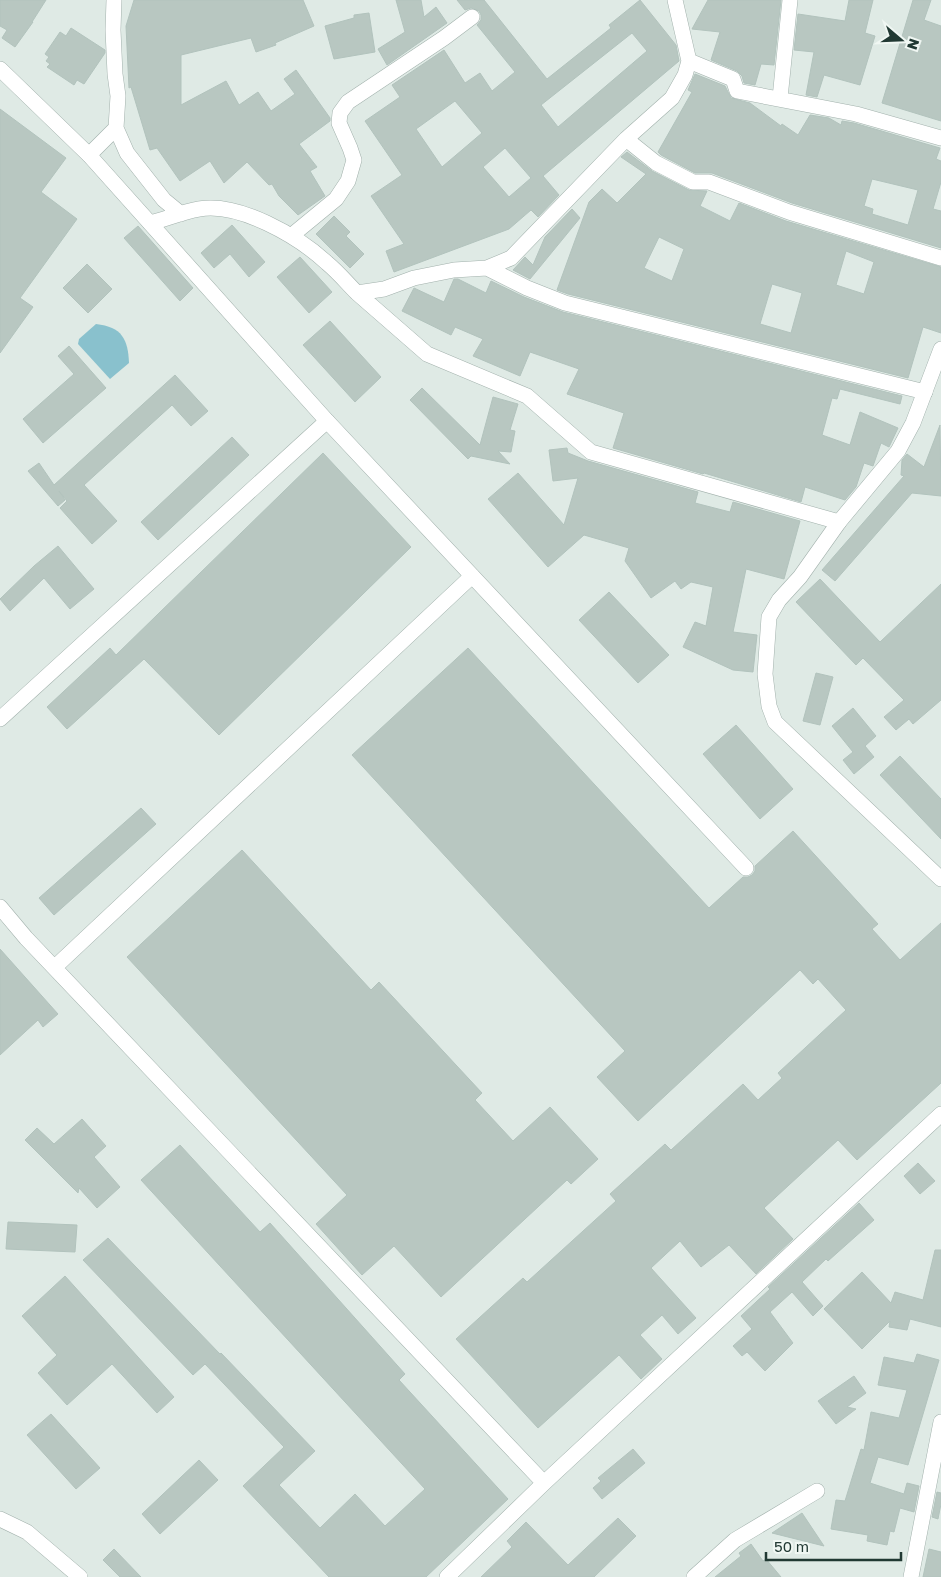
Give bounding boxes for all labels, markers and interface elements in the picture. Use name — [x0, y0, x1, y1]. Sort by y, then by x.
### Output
north arrow — [876, 15, 926, 65]
text: N — [904, 37, 924, 52]
scale bar — [766, 1530, 901, 1562]
text: 50 m — [774, 1537, 809, 1555]

